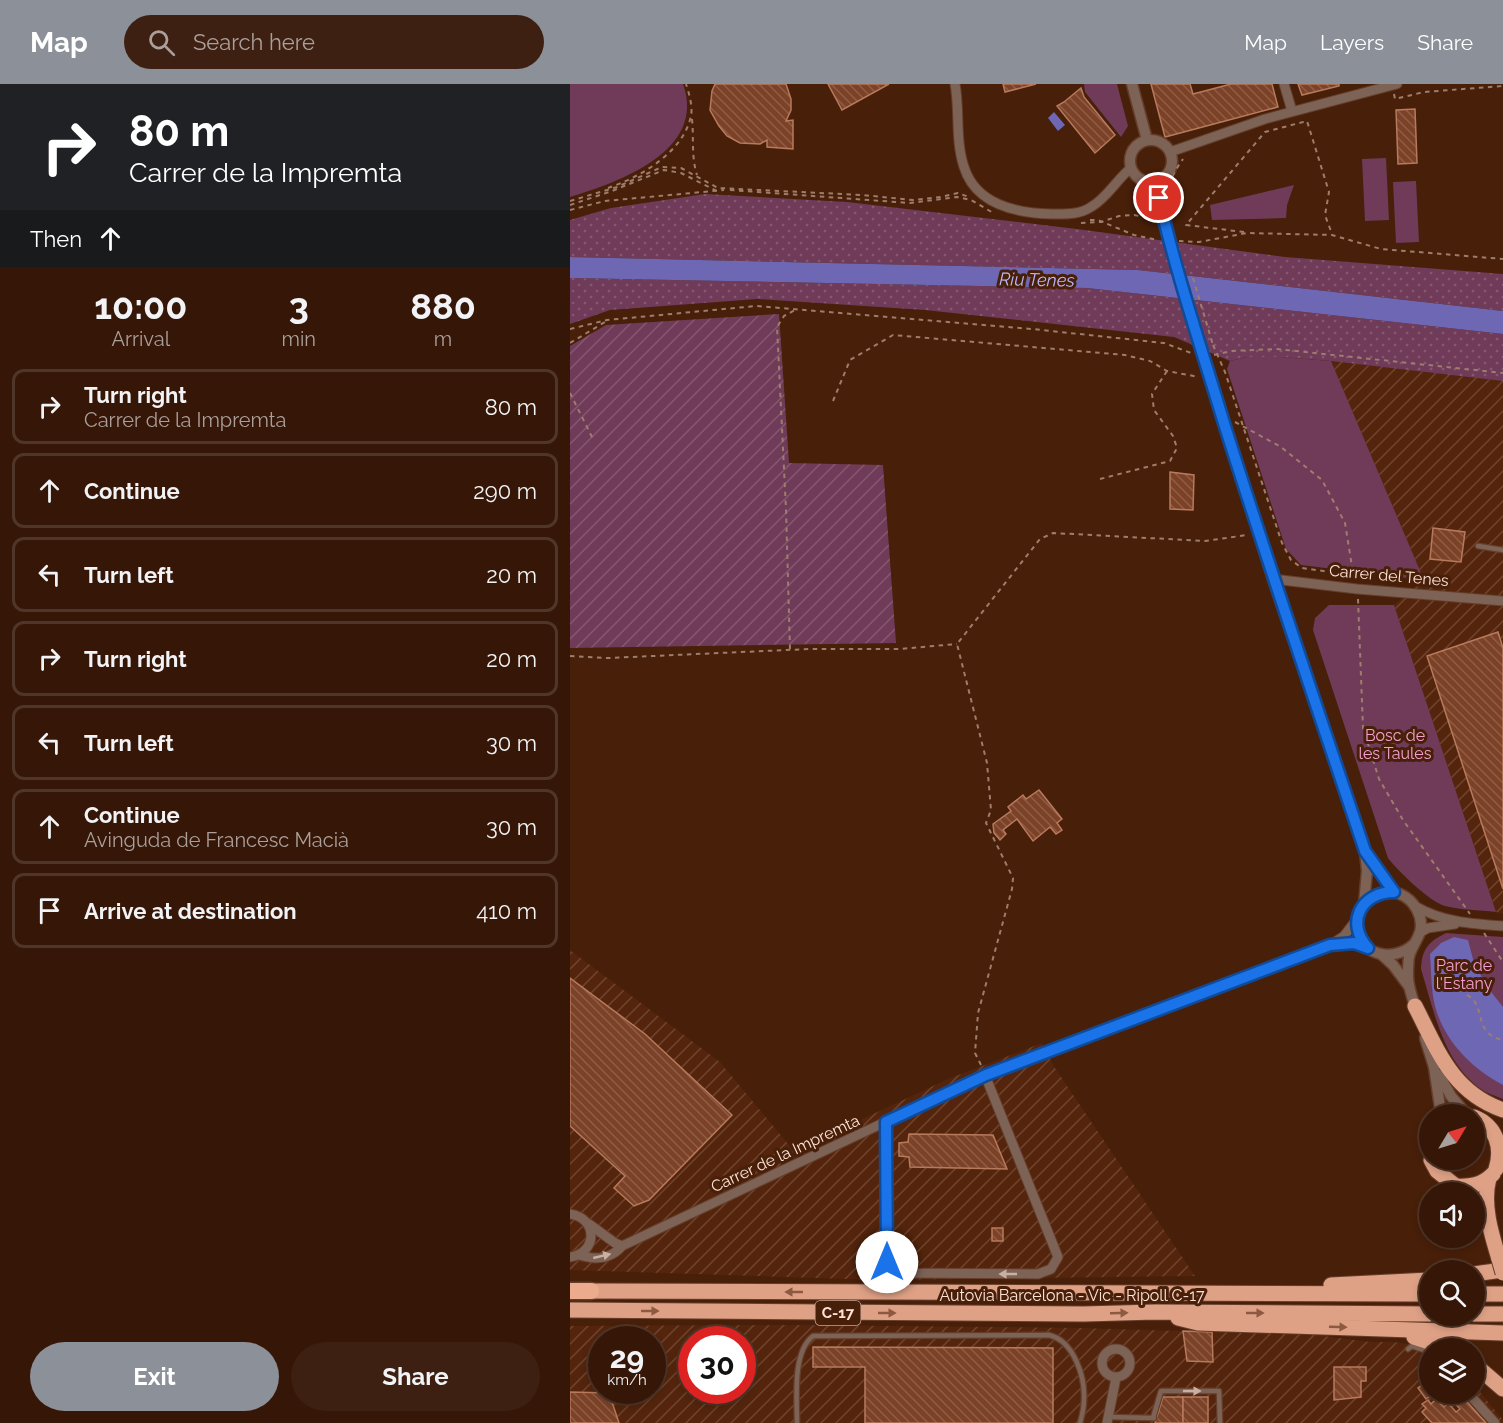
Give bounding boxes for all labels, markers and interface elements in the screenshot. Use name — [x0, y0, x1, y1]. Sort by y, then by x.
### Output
search box — [124, 15, 544, 69]
text: Map — [30, 26, 88, 59]
icon: search — [145, 26, 178, 59]
text: Search here — [193, 29, 315, 55]
text: Map — [1244, 30, 1287, 55]
text: Layers — [1320, 30, 1384, 55]
text: Share — [1417, 30, 1473, 55]
text: 80 m — [129, 107, 229, 156]
icon: right — [30, 108, 108, 186]
text: Carrer de la Impremta — [129, 157, 402, 188]
pin — [1133, 172, 1184, 223]
icon: arrive — [1142, 181, 1175, 214]
icon: ahead — [94, 222, 127, 255]
text: Then — [30, 226, 82, 252]
water label: Riu Tenes — [999, 268, 1076, 291]
text: 10:00 — [94, 285, 187, 327]
text: 3 — [289, 285, 309, 327]
text: 880 — [410, 285, 476, 327]
text: Arrival — [111, 327, 170, 351]
text: min — [282, 327, 316, 351]
text: m — [434, 327, 452, 351]
text: Turn right — [84, 382, 187, 408]
icon: right — [33, 390, 66, 423]
text: 80 m — [485, 394, 537, 420]
text: Carrer de la Impremta — [84, 408, 286, 432]
icon: ahead — [33, 474, 66, 507]
text: Continue — [84, 478, 180, 504]
text: 290 m — [473, 478, 537, 504]
icon: left — [33, 558, 66, 591]
street label: Carrer del Tenes — [1328, 561, 1450, 590]
text: Turn left — [84, 562, 174, 588]
text: 20 m — [486, 562, 537, 588]
icon: right — [33, 642, 66, 675]
text: Turn right — [84, 646, 187, 672]
text: 20 m — [486, 646, 537, 672]
icon: left — [33, 726, 66, 759]
park label: Bosc de les Taules — [1359, 726, 1432, 763]
text: Turn left — [84, 730, 174, 756]
text: 30 m — [486, 730, 537, 756]
text: Continue — [84, 802, 180, 828]
icon: ahead — [33, 810, 66, 843]
text: 30 m — [486, 814, 537, 840]
text: Avinguda de Francesc Macià — [84, 828, 349, 852]
icon: arrive — [33, 894, 66, 927]
text: Arrive at destination — [84, 898, 297, 924]
text: 410 m — [476, 898, 537, 924]
park label: Parc de l'Estany — [1436, 956, 1493, 993]
north arrow — [1419, 1104, 1485, 1170]
map controls — [1419, 1104, 1485, 1404]
street label: Carrer de la Impremta — [708, 1111, 863, 1196]
button: sound — [1419, 1182, 1485, 1248]
position arrow — [855, 1230, 919, 1294]
one-way arrow — [593, 1251, 611, 1261]
button: search — [1419, 1260, 1485, 1326]
one-way arrow — [998, 1269, 1017, 1279]
street label: Autovia Barcelona - Vic - Ripoll C-17 — [939, 1286, 1205, 1305]
one-way arrow — [785, 1287, 804, 1297]
road number: C-17 — [816, 1301, 860, 1325]
one-way arrow — [641, 1306, 660, 1316]
one-way arrow — [878, 1308, 897, 1318]
one-way arrow — [1246, 1308, 1265, 1318]
one-way arrow — [1110, 1309, 1129, 1318]
one-way arrow — [1328, 1323, 1347, 1332]
speed limit sign: 30 — [678, 1326, 756, 1404]
button: layers — [1419, 1338, 1485, 1404]
text: 29 — [610, 1340, 644, 1375]
button: Exit — [30, 1342, 279, 1411]
button: Share — [291, 1342, 540, 1411]
text: km/h — [607, 1371, 647, 1389]
one-way arrow — [1182, 1386, 1201, 1396]

